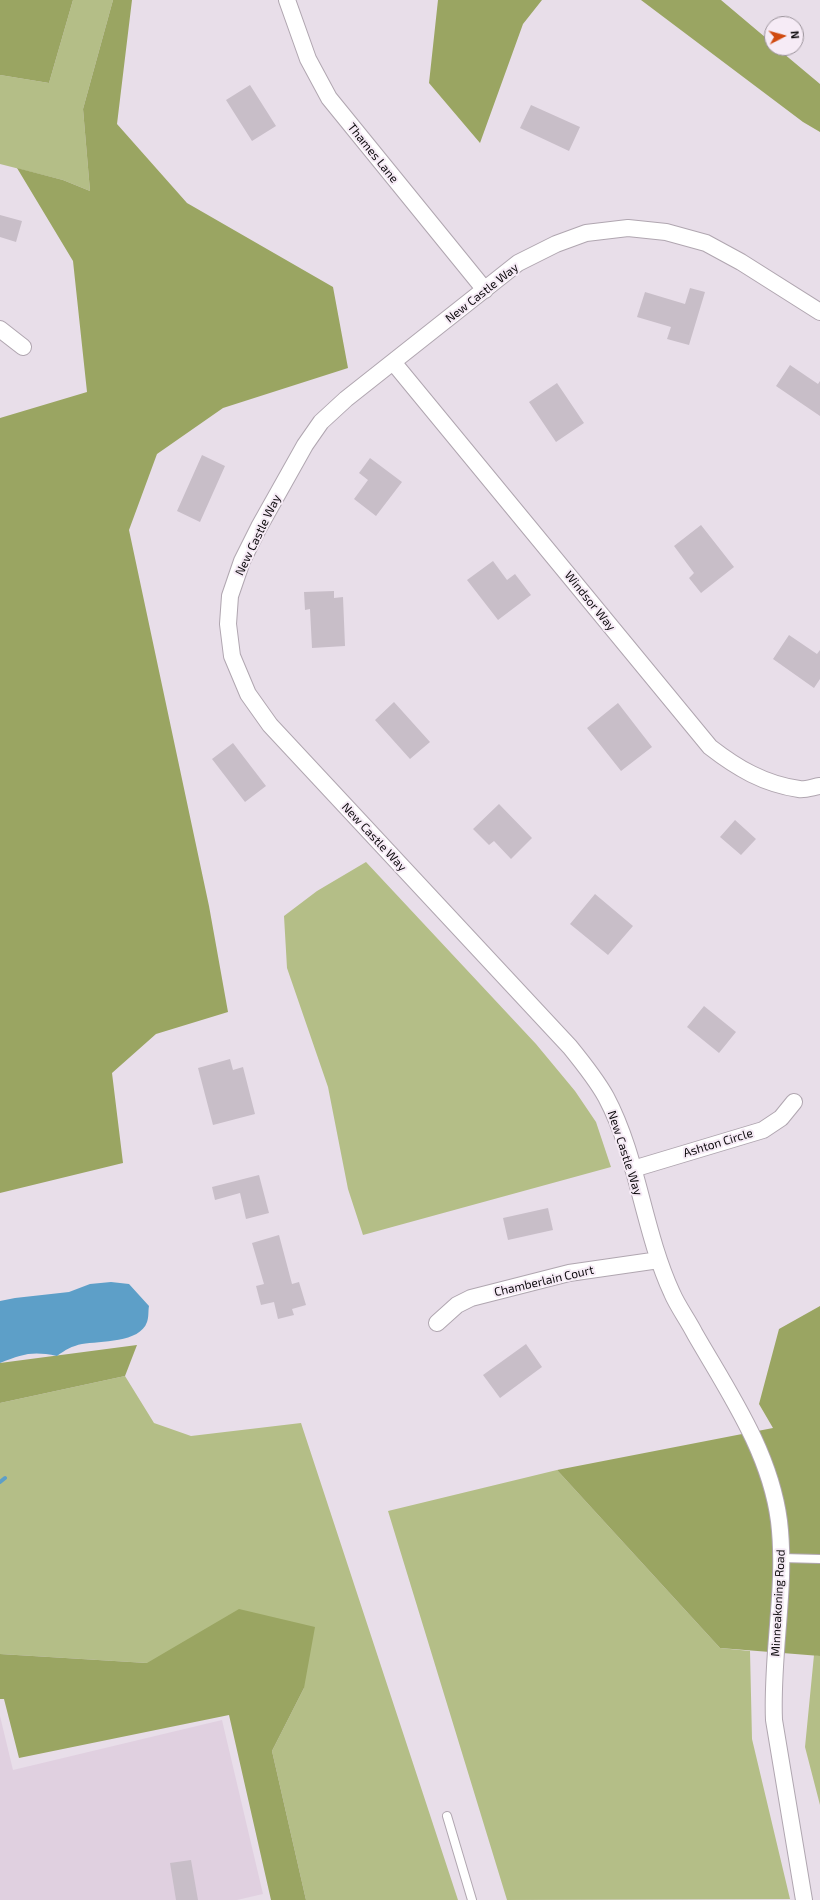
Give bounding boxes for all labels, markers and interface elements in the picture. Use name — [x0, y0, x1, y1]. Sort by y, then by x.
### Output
north arrow — [764, 16, 804, 56]
text: N — [789, 30, 802, 39]
street label: Thames Lane — [345, 120, 401, 186]
street label: New Castle Way — [443, 260, 521, 326]
street label: New Castle Way — [232, 492, 284, 578]
street label: Windsor Way — [562, 568, 618, 634]
street label: New Castle Way — [339, 800, 409, 874]
street label: New Castle Way — [604, 1109, 646, 1197]
street label: Ashton Circle — [682, 1126, 754, 1160]
street label: Chamberlain Court — [493, 1263, 595, 1299]
street label: Minneakoning Road — [768, 1549, 788, 1657]

